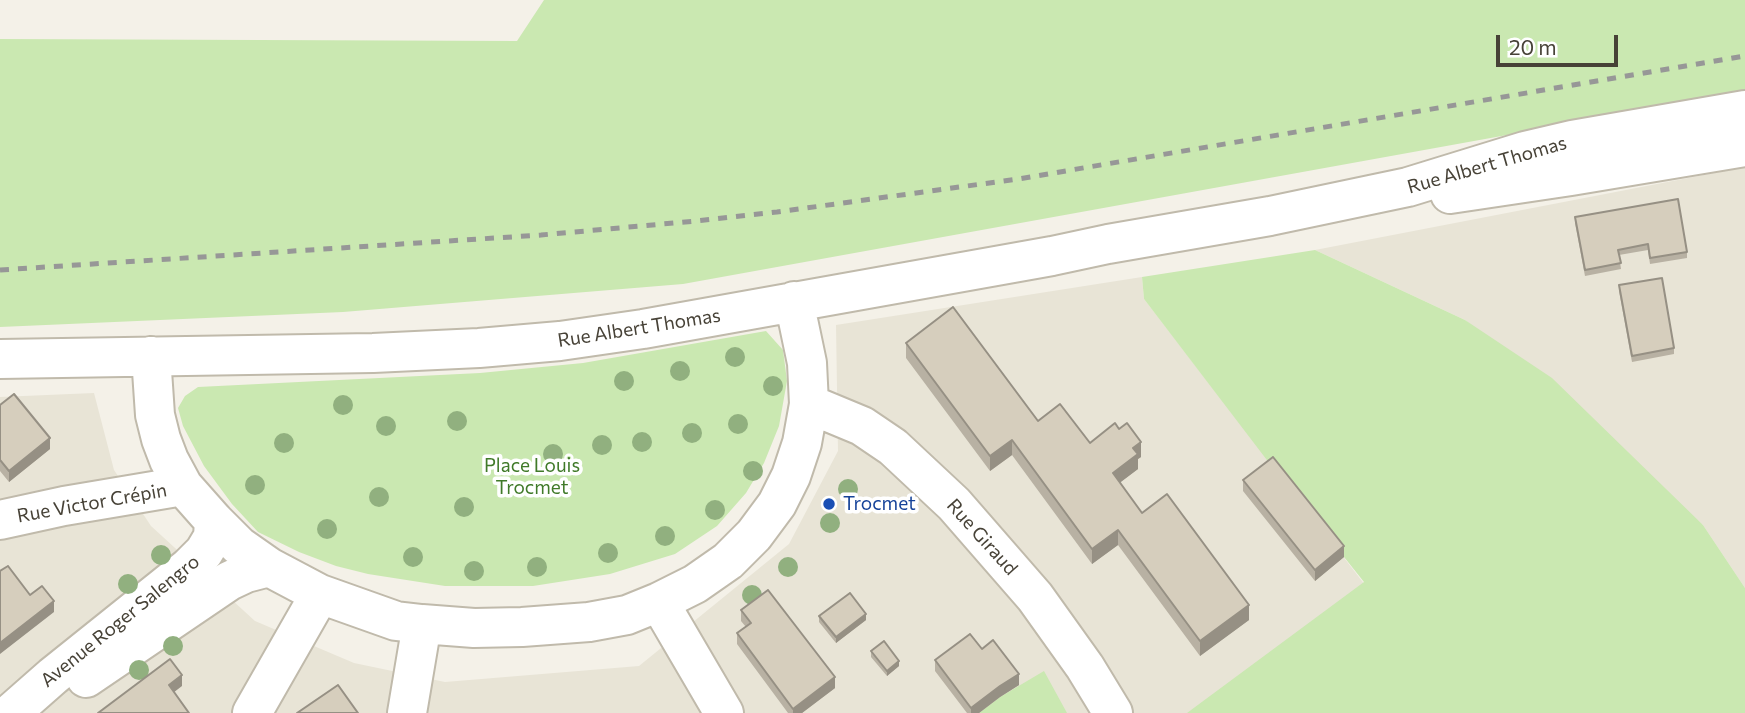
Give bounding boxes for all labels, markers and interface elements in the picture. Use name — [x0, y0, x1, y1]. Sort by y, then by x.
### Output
scale bar — [1500, 21, 1622, 65]
text: 20 m — [1509, 34, 1557, 59]
street label: Rue Albert Thomas — [1405, 131, 1569, 199]
street label: Rue Albert Thomas — [556, 304, 722, 352]
park label: Place Louis Trocmet — [484, 455, 580, 499]
street label: Rue Victor Crépin — [15, 479, 169, 527]
place label: Trocmet — [843, 493, 916, 515]
street label: Rue Giraud — [942, 494, 1022, 580]
marker: Trocmet — [821, 496, 837, 512]
street label: Avenue Roger Salengro — [36, 550, 204, 692]

